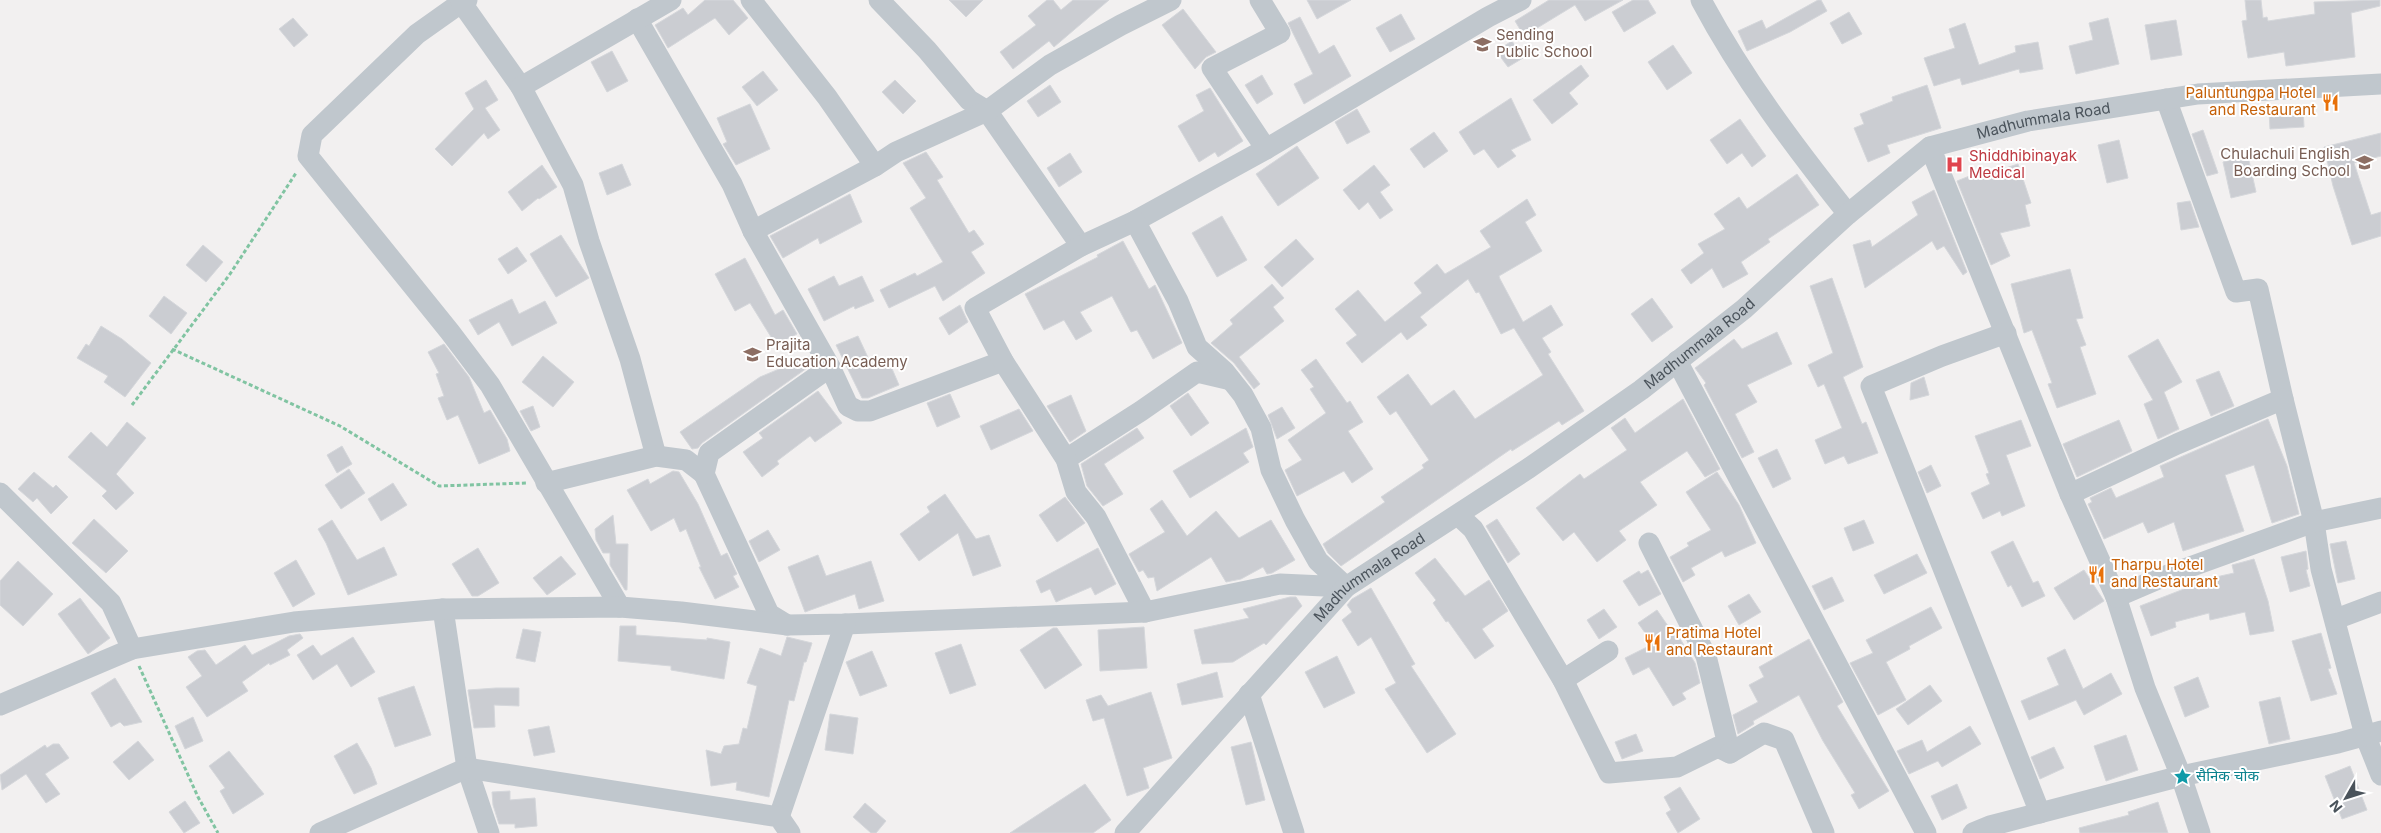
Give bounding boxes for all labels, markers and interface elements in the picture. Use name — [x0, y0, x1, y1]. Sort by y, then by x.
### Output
place label: Sending Public School — [1496, 25, 1592, 61]
school or university icon: Sending Public School — [1472, 34, 1492, 54]
place label: Paluntungpa Hotel and Restaurant — [2186, 83, 2316, 119]
restaurant icon: Paluntungpa Hotel and Restaurant — [2320, 92, 2340, 112]
street label: Madhummala Road — [1974, 98, 2112, 143]
place label: Chulachuli English Boarding School — [2220, 144, 2350, 180]
place label: Shiddhibinayak Medical — [1969, 146, 2078, 182]
school or university icon: Chulachuli English Boarding School — [2354, 153, 2374, 173]
hospital icon: Shiddhibinayak Medical — [1945, 155, 1965, 175]
street label: Madhummala Road — [1640, 294, 1759, 393]
place label: Prajita Education Academy — [766, 335, 908, 371]
school or university icon: Prajita Education Academy — [742, 344, 762, 364]
street label: Madhummala Road — [1309, 528, 1428, 626]
place label: Tharpu Hotel and Restaurant — [2111, 555, 2218, 591]
restaurant icon: Tharpu Hotel and Restaurant — [2087, 564, 2107, 584]
place label: Pratima Hotel and Restaurant — [1666, 623, 1773, 659]
restaurant icon: Pratima Hotel and Restaurant — [1642, 632, 1662, 652]
place icon: सैनिक चोक — [2172, 766, 2192, 786]
place label: सैनिक चोक — [2196, 766, 2259, 785]
north arrow — [2321, 773, 2371, 823]
text: N — [2326, 797, 2345, 816]

